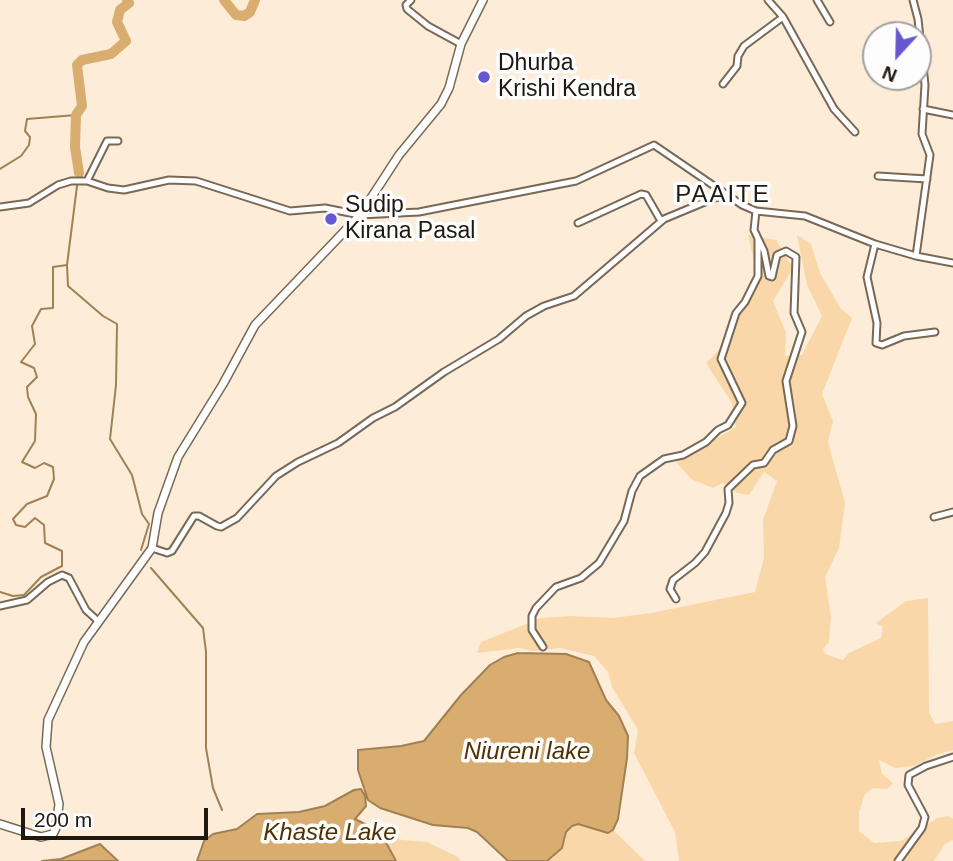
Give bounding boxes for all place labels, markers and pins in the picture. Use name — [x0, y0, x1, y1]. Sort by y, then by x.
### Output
place label: Dhurba Krishi Kendra — [498, 50, 636, 104]
marker: Dhurba Krishi Kendra — [476, 69, 492, 85]
place label: Sudip Kirana Pasal — [345, 192, 475, 246]
marker: Sudip Kirana Pasal — [323, 211, 339, 227]

